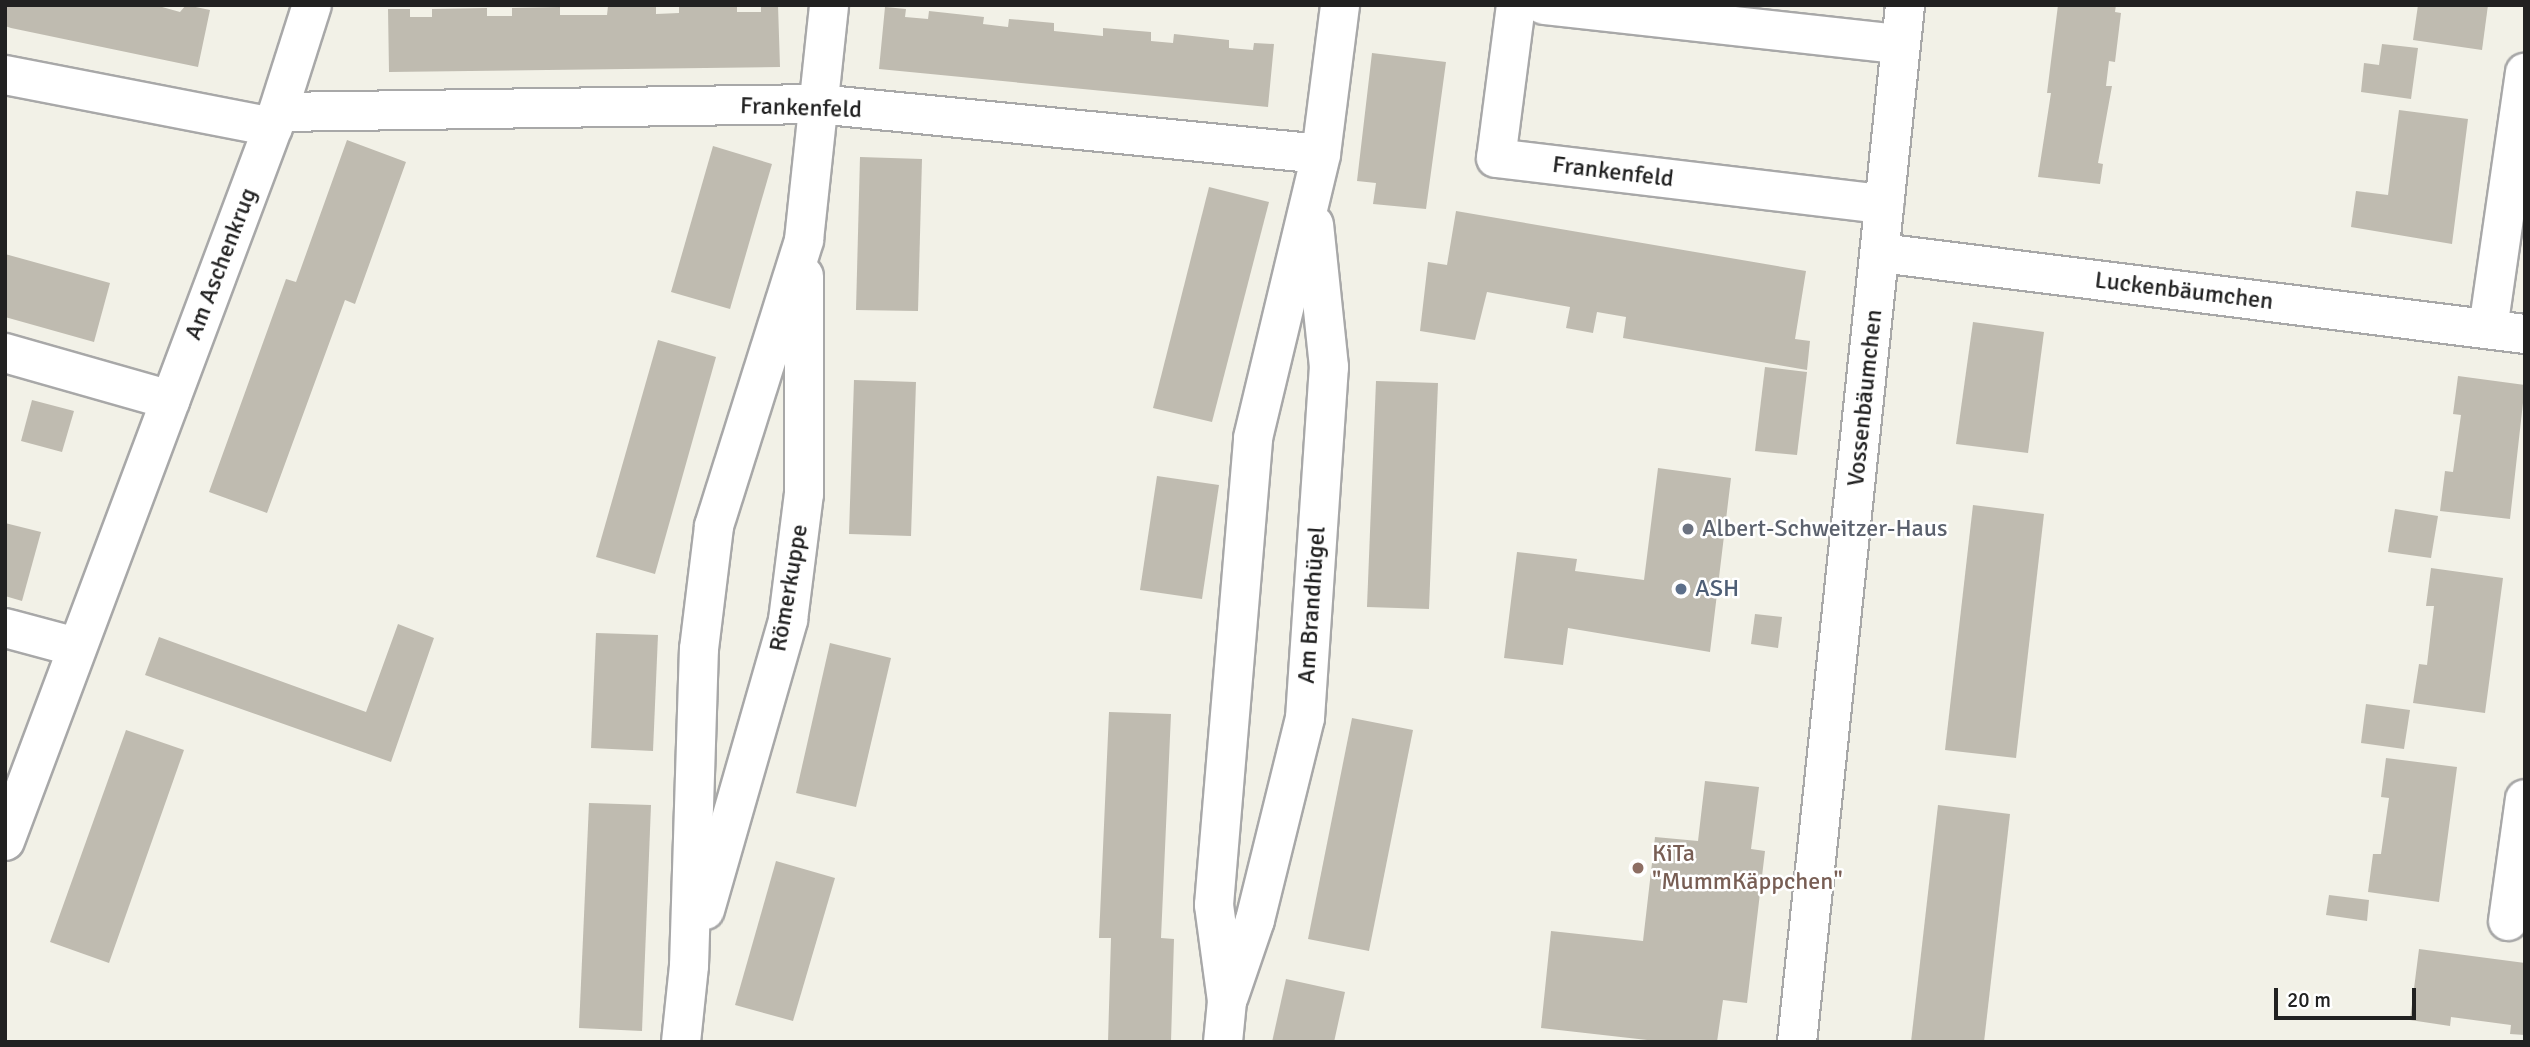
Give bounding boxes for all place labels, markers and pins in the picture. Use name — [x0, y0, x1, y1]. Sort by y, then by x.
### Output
place label: Albert-Schweitzer-Haus — [1702, 515, 1947, 543]
marker: Albert-Schweitzer-Haus — [1680, 521, 1696, 537]
place label: ASH — [1695, 575, 1739, 603]
marker: ASH — [1673, 581, 1689, 597]
place label: KiTa "MummKäppchen" — [1652, 840, 1843, 896]
marker: KiTa "MummKäppchen" — [1630, 860, 1646, 876]

